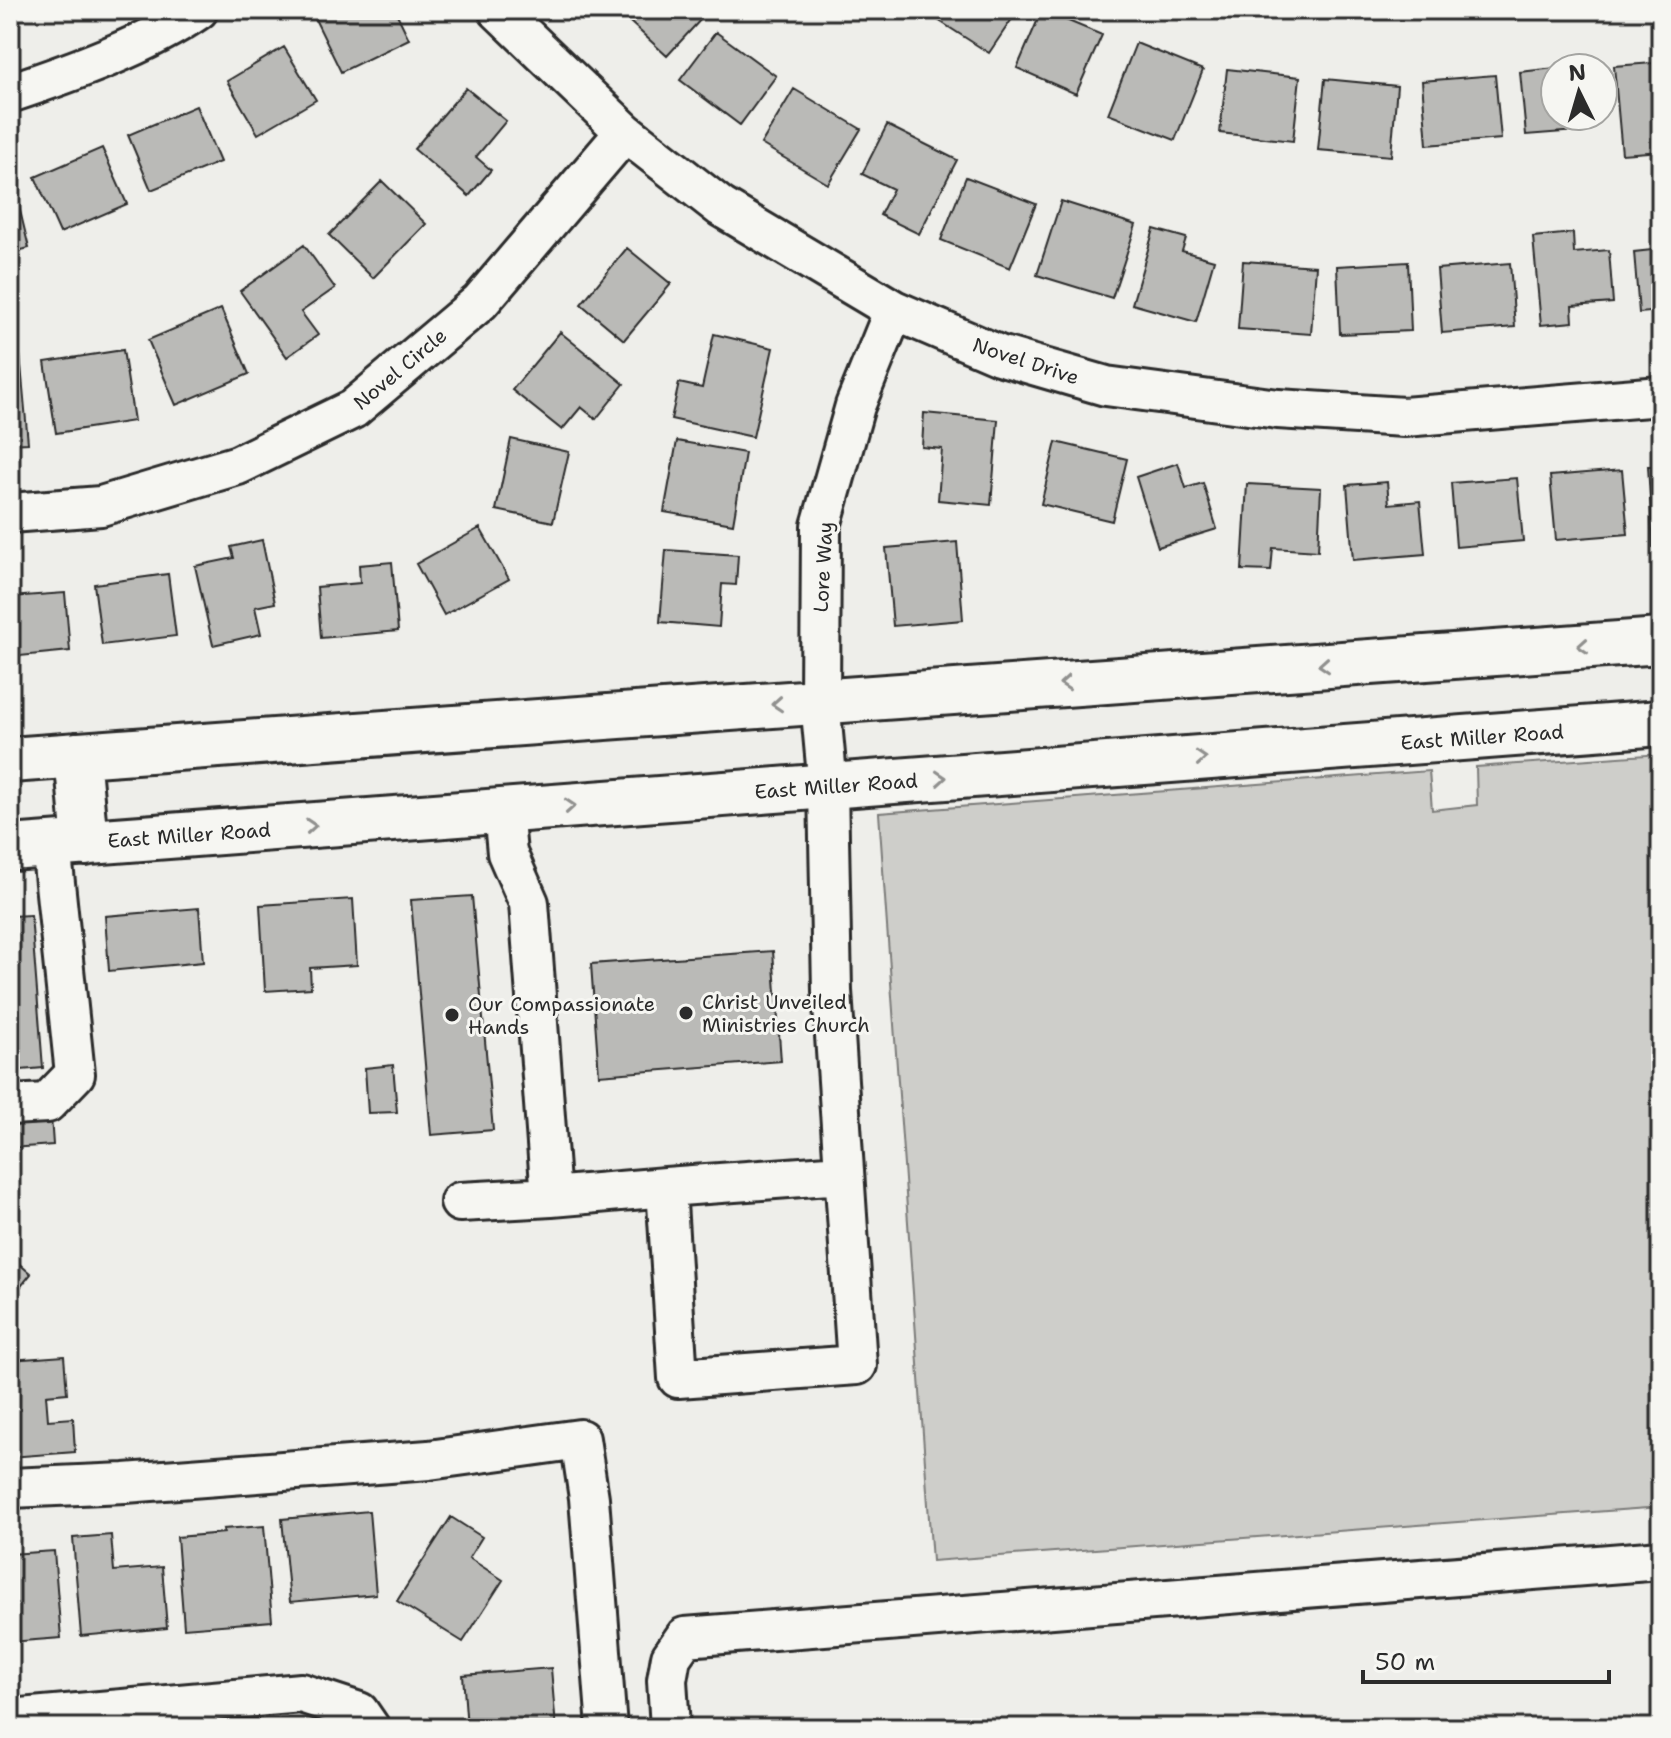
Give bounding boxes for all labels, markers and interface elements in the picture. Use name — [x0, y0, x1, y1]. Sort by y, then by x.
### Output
north arrow — [1539, 52, 1619, 132]
text: N — [1567, 57, 1587, 88]
street label: Novel Circle — [348, 322, 452, 416]
street label: Novel Drive — [969, 332, 1083, 390]
street label: Lore Way — [808, 521, 838, 613]
one-way arrow — [1576, 637, 1589, 654]
one-way arrow — [1317, 656, 1330, 673]
one-way arrow — [1058, 674, 1071, 691]
one-way arrow — [770, 695, 783, 712]
street label: East Miller Road — [1400, 718, 1565, 756]
one-way arrow — [1195, 750, 1208, 767]
street label: East Miller Road — [754, 767, 919, 805]
one-way arrow — [935, 770, 948, 787]
one-way arrow — [564, 798, 577, 815]
street label: East Miller Road — [107, 816, 272, 854]
one-way arrow — [305, 818, 318, 835]
place label: Christ Unveiled Ministries Church — [702, 989, 870, 1038]
place label: Our Compassionate Hands — [468, 991, 655, 1040]
marker: Christ Unveiled Ministries Church — [677, 1004, 695, 1022]
marker: Our Compassionate Hands — [443, 1006, 461, 1024]
scale bar — [1363, 1634, 1609, 1684]
text: 50 m — [1375, 1646, 1435, 1678]

